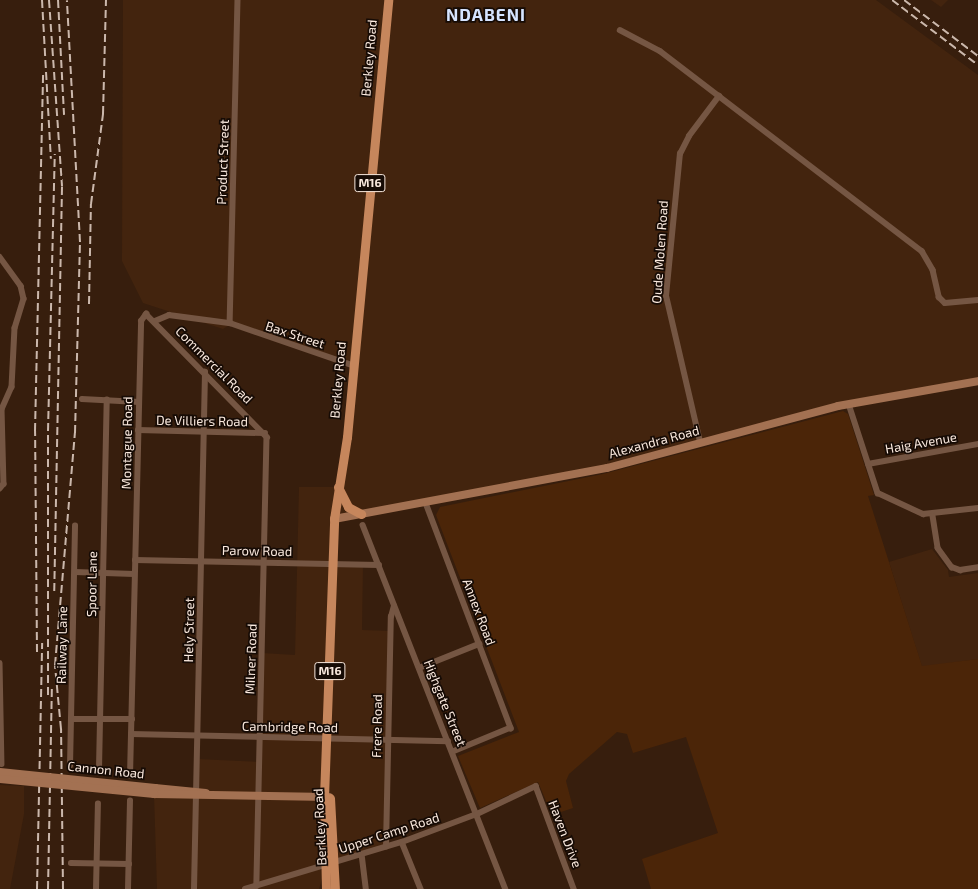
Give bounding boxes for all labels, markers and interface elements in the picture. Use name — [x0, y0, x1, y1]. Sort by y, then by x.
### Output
district label: NDABENI — [446, 5, 526, 25]
street label: Berkley Road — [358, 19, 380, 97]
street label: Product Street — [214, 119, 232, 205]
road number: M16 — [354, 173, 386, 193]
street label: Oude Molen Road — [649, 200, 671, 304]
street label: Bax Street — [264, 318, 326, 352]
street label: Commercial Road — [172, 323, 256, 407]
street label: Berkley Road — [327, 341, 349, 419]
street label: Montague Road — [118, 396, 136, 490]
street label: De Villiers Road — [156, 412, 248, 430]
street label: Alexandra Road — [607, 422, 701, 462]
street label: Haig Avenue — [884, 429, 958, 457]
street label: Parow Road — [222, 543, 292, 559]
street label: Spoor Lane — [84, 551, 100, 617]
street label: Annex Road — [459, 577, 499, 647]
street label: Hely Street — [181, 597, 197, 663]
street label: Railway Lane — [54, 606, 70, 684]
street label: Milner Road — [242, 623, 260, 695]
street label: Highgate Street — [421, 657, 469, 749]
road number: M16 — [314, 661, 346, 681]
street label: Frere Road — [369, 694, 385, 758]
street label: Cambridge Road — [242, 718, 338, 736]
street label: Cannon Road — [67, 758, 145, 782]
street label: Berkley Road — [310, 788, 330, 866]
street label: Haven Drive — [545, 798, 585, 870]
street label: Upper Camp Road — [337, 809, 441, 857]

